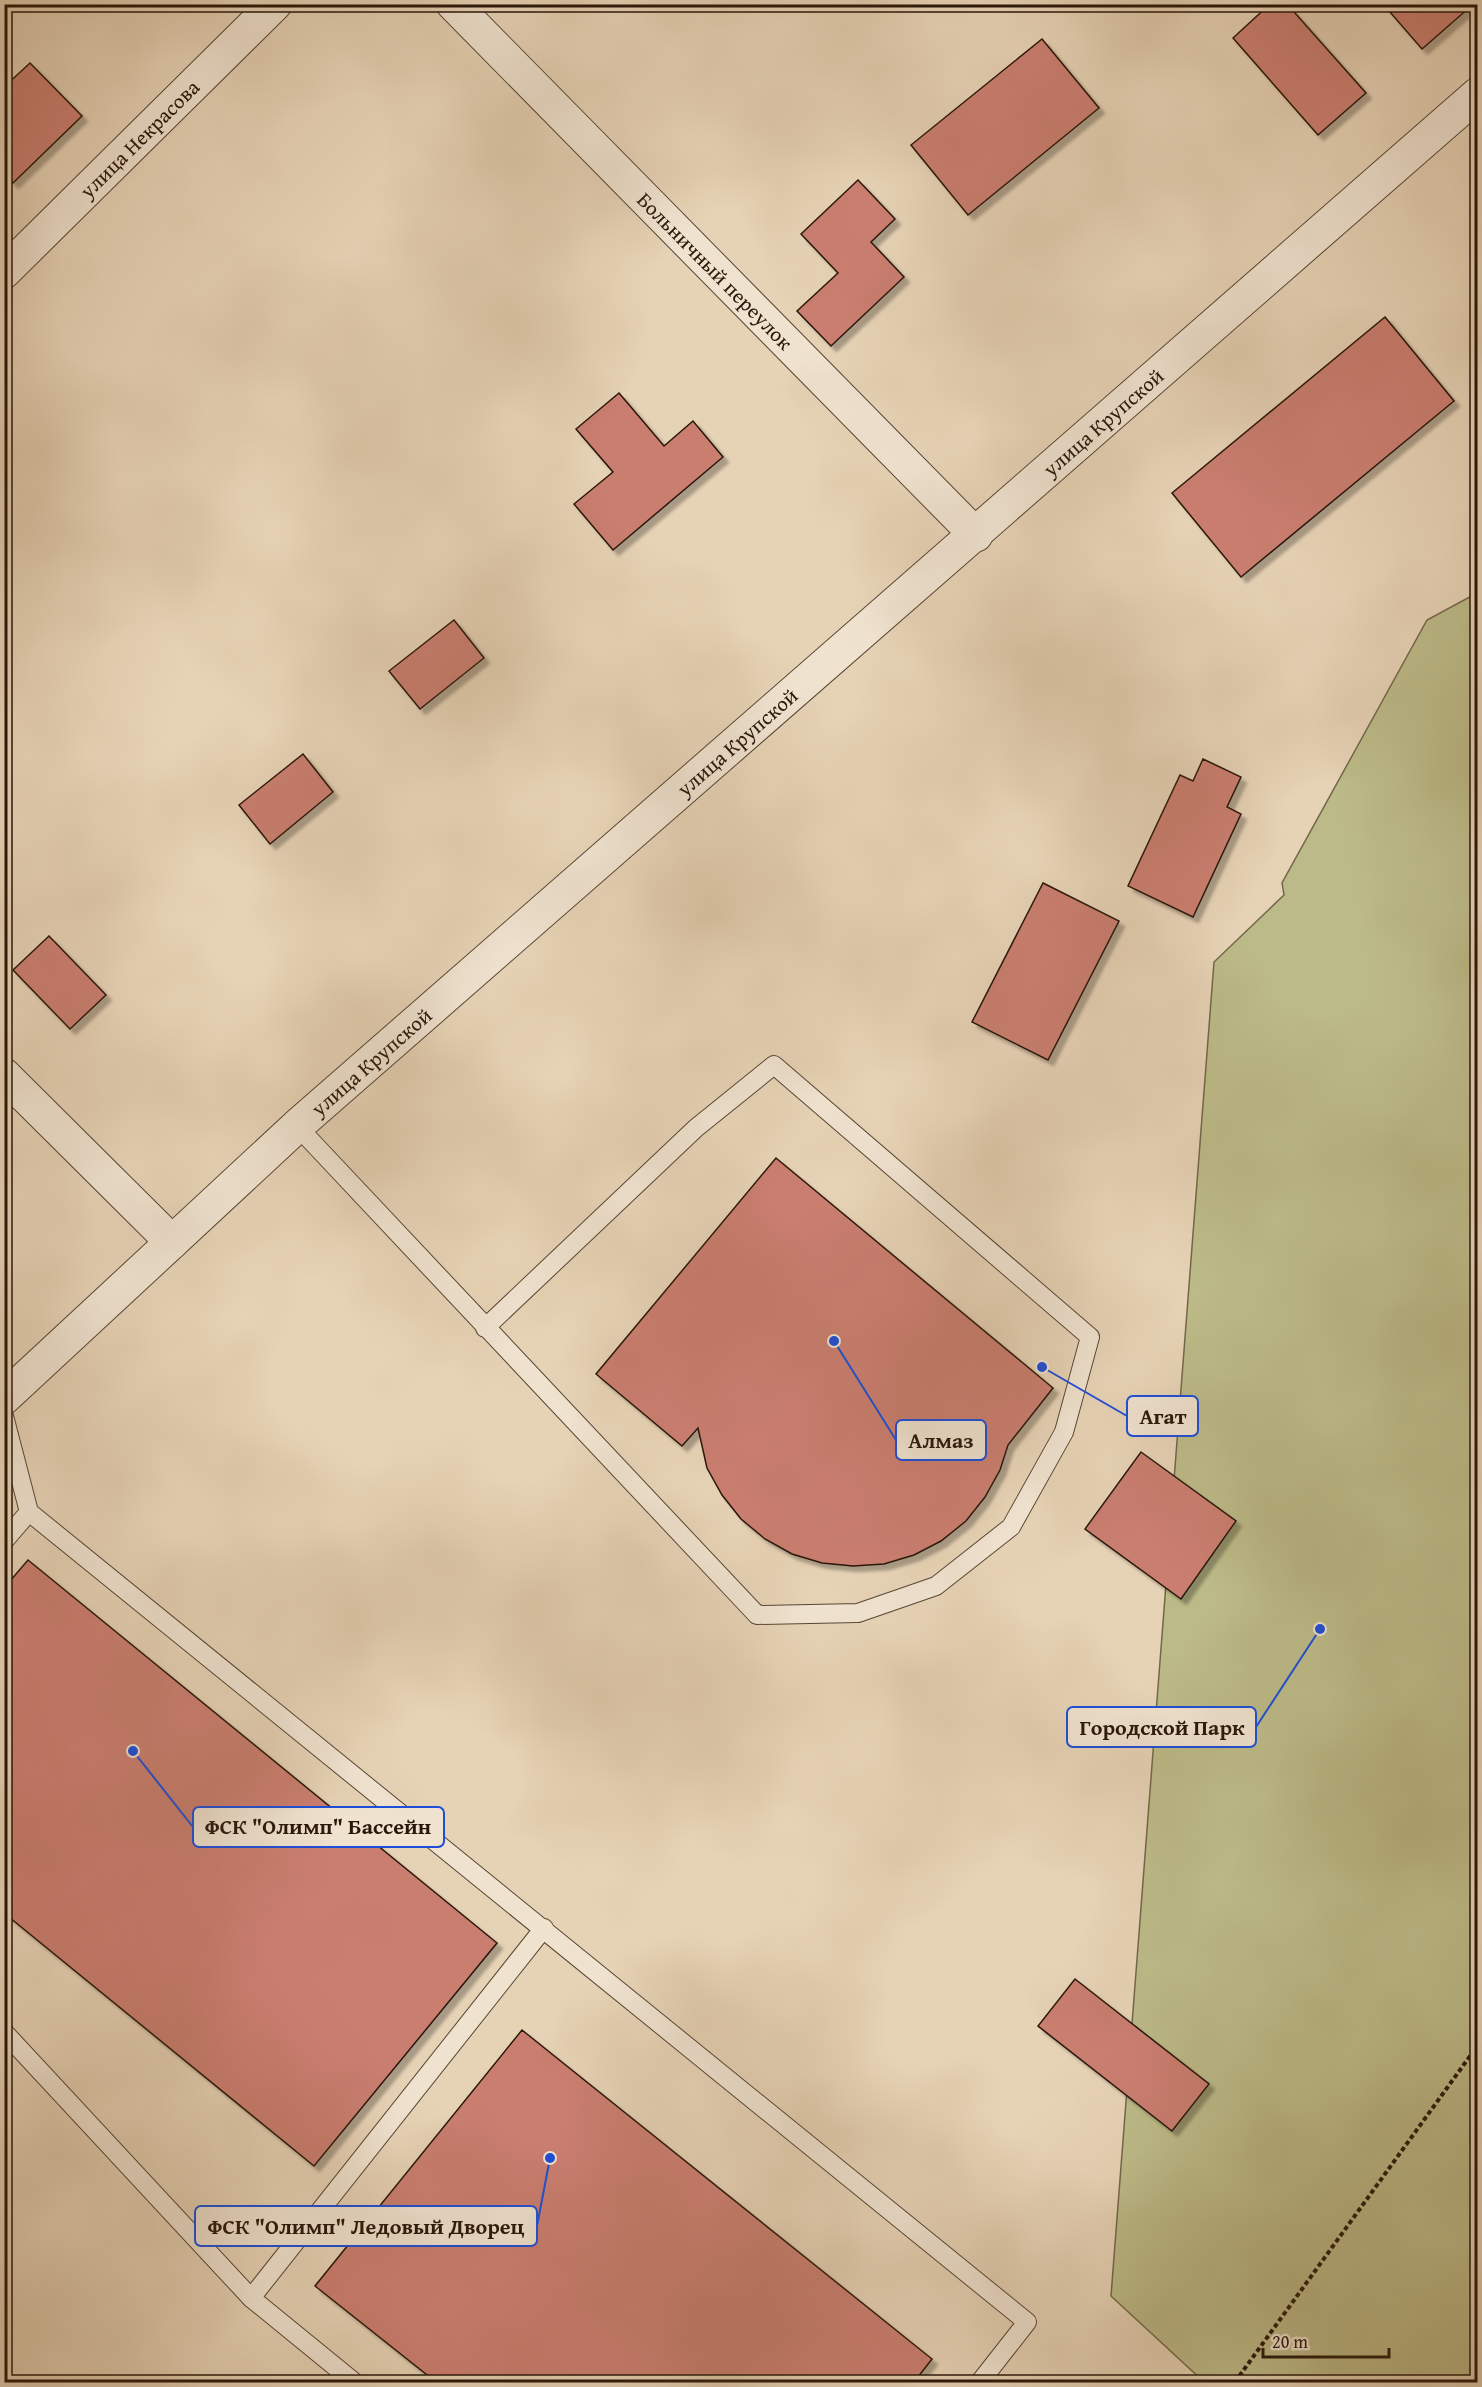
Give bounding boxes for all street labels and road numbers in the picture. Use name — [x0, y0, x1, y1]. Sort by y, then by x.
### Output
street label: улица Некрасова — [71, 72, 206, 206]
street label: Больничный переулок — [630, 184, 801, 356]
street label: улица Крупской — [1035, 360, 1170, 484]
street label: улица Крупской — [669, 680, 804, 804]
street label: улица Крупской — [303, 1000, 438, 1124]

